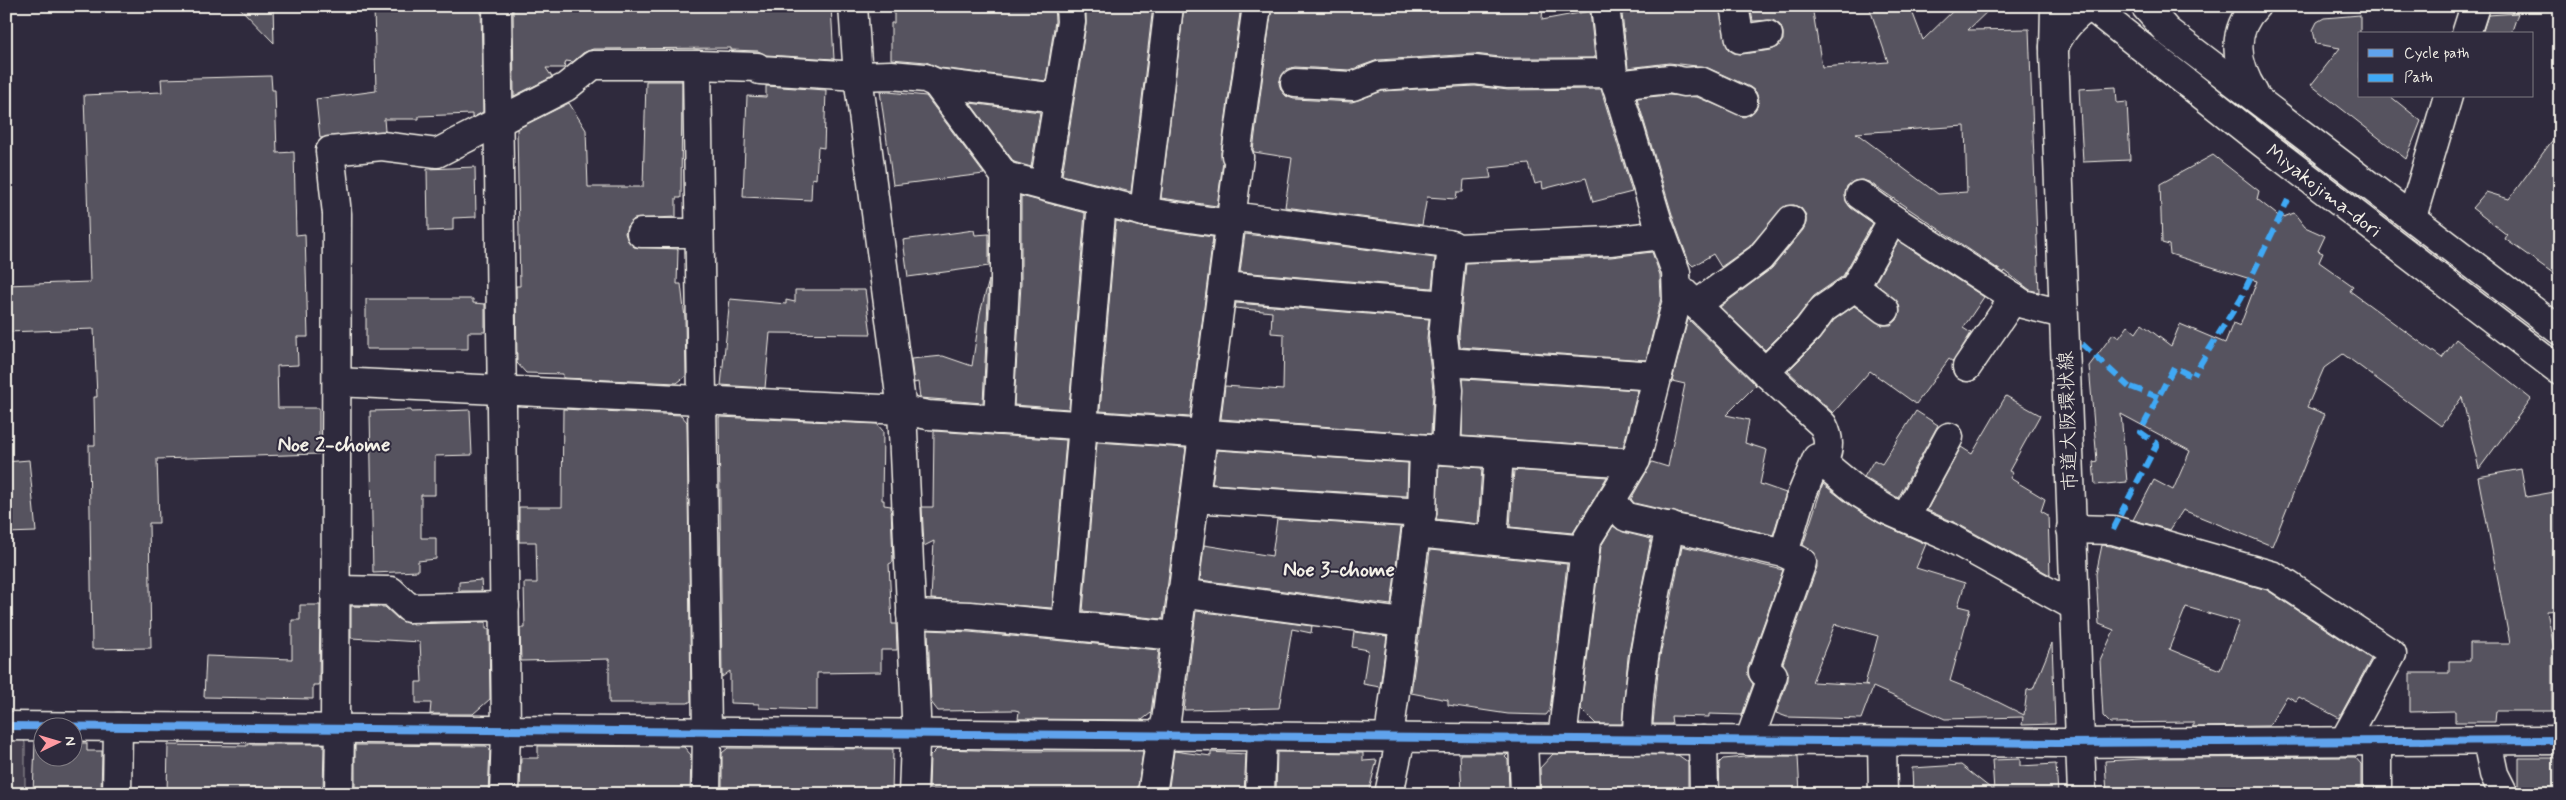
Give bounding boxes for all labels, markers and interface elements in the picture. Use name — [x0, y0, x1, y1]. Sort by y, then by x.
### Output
legend — [2358, 32, 2534, 98]
text: Cycle path — [2404, 44, 2469, 64]
text: Path — [2404, 68, 2433, 88]
street label: Miyakojima-dori — [2260, 138, 2387, 244]
street label: 市道大阪環状線 — [2053, 351, 2084, 491]
district label: Noe 2-chome — [278, 431, 390, 459]
district label: Noe 3-chome — [1283, 556, 1395, 584]
north arrow — [32, 718, 82, 768]
text: N — [61, 736, 79, 746]

